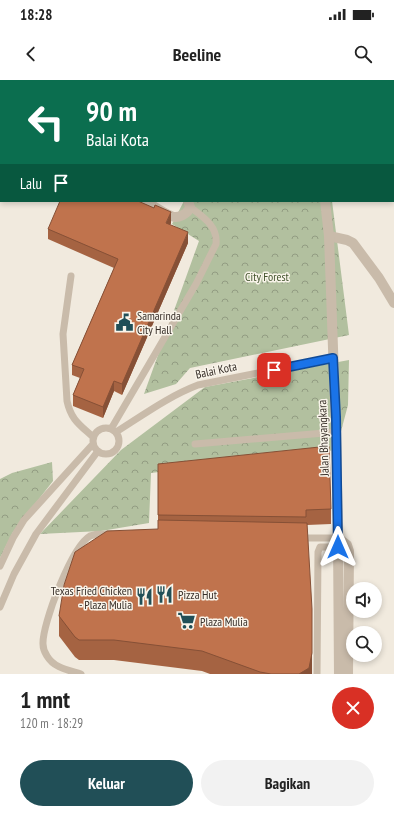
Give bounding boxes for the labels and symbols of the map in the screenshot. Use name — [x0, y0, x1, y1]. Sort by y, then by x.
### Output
park label: City Forest — [245, 269, 290, 284]
place label: Samarinda City Hall — [137, 308, 181, 337]
public building icon: Samarinda City Hall — [114, 312, 134, 332]
pin — [257, 353, 291, 387]
street label: Balai Kota — [194, 358, 238, 382]
street label: Jalan Bhayangkara — [314, 399, 332, 477]
position arrow — [317, 526, 359, 568]
place label: Texas Fried Chicken - Plaza Mulia — [51, 583, 132, 612]
restaurant icon: Pizza Hut — [155, 584, 175, 604]
restaurant icon: Texas Fried Chicken - Plaza Mulia — [135, 587, 155, 607]
place label: Pizza Hut — [178, 587, 218, 602]
supermarket icon: Plaza Mulia — [177, 611, 197, 631]
place label: Plaza Mulia — [200, 614, 248, 629]

